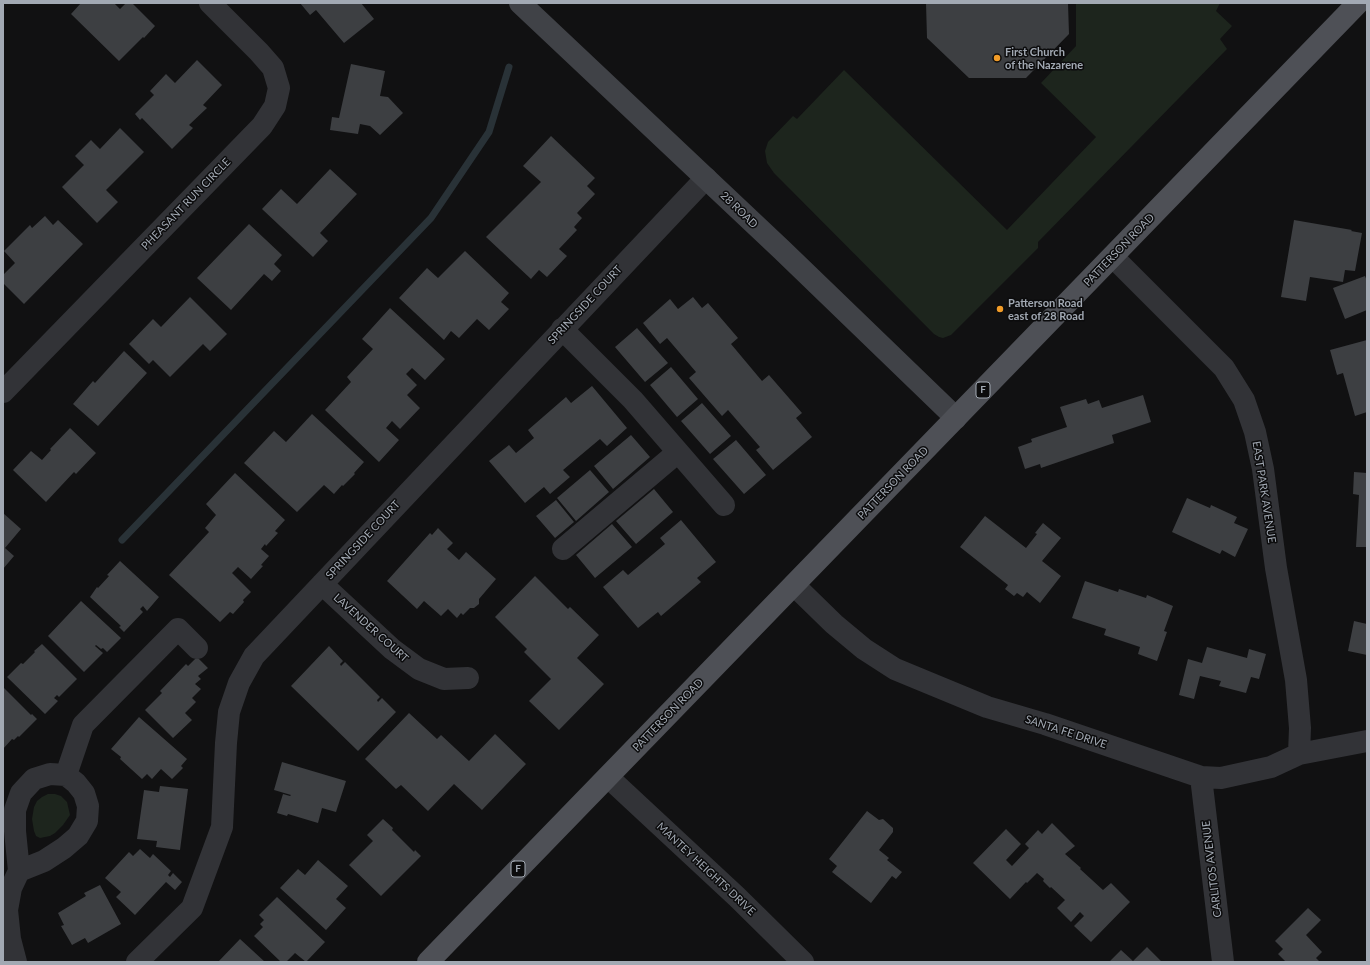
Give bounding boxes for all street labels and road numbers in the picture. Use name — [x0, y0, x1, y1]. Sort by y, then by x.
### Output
street label: PHEASANT RUN CIRCLE — [139, 155, 233, 253]
street label: 28 ROAD — [718, 189, 760, 231]
street label: PATTERSON ROAD — [1081, 211, 1157, 289]
street label: SPRINGSIDE COURT — [545, 263, 625, 347]
road number: F — [976, 382, 990, 398]
street label: EAST PARK AVENUE — [1249, 440, 1279, 544]
street label: PATTERSON ROAD — [855, 444, 931, 522]
street label: SPRINGSIDE COURT — [323, 498, 403, 582]
street label: LAVENDER COURT — [331, 591, 411, 665]
street label: PATTERSON ROAD — [630, 676, 706, 754]
street label: SANTA FE DRIVE — [1023, 713, 1109, 751]
street label: MANTEY HEIGHTS DRIVE — [654, 820, 758, 918]
street label: CARLITOS AVENUE — [1199, 820, 1225, 918]
road number: F — [511, 861, 525, 877]

